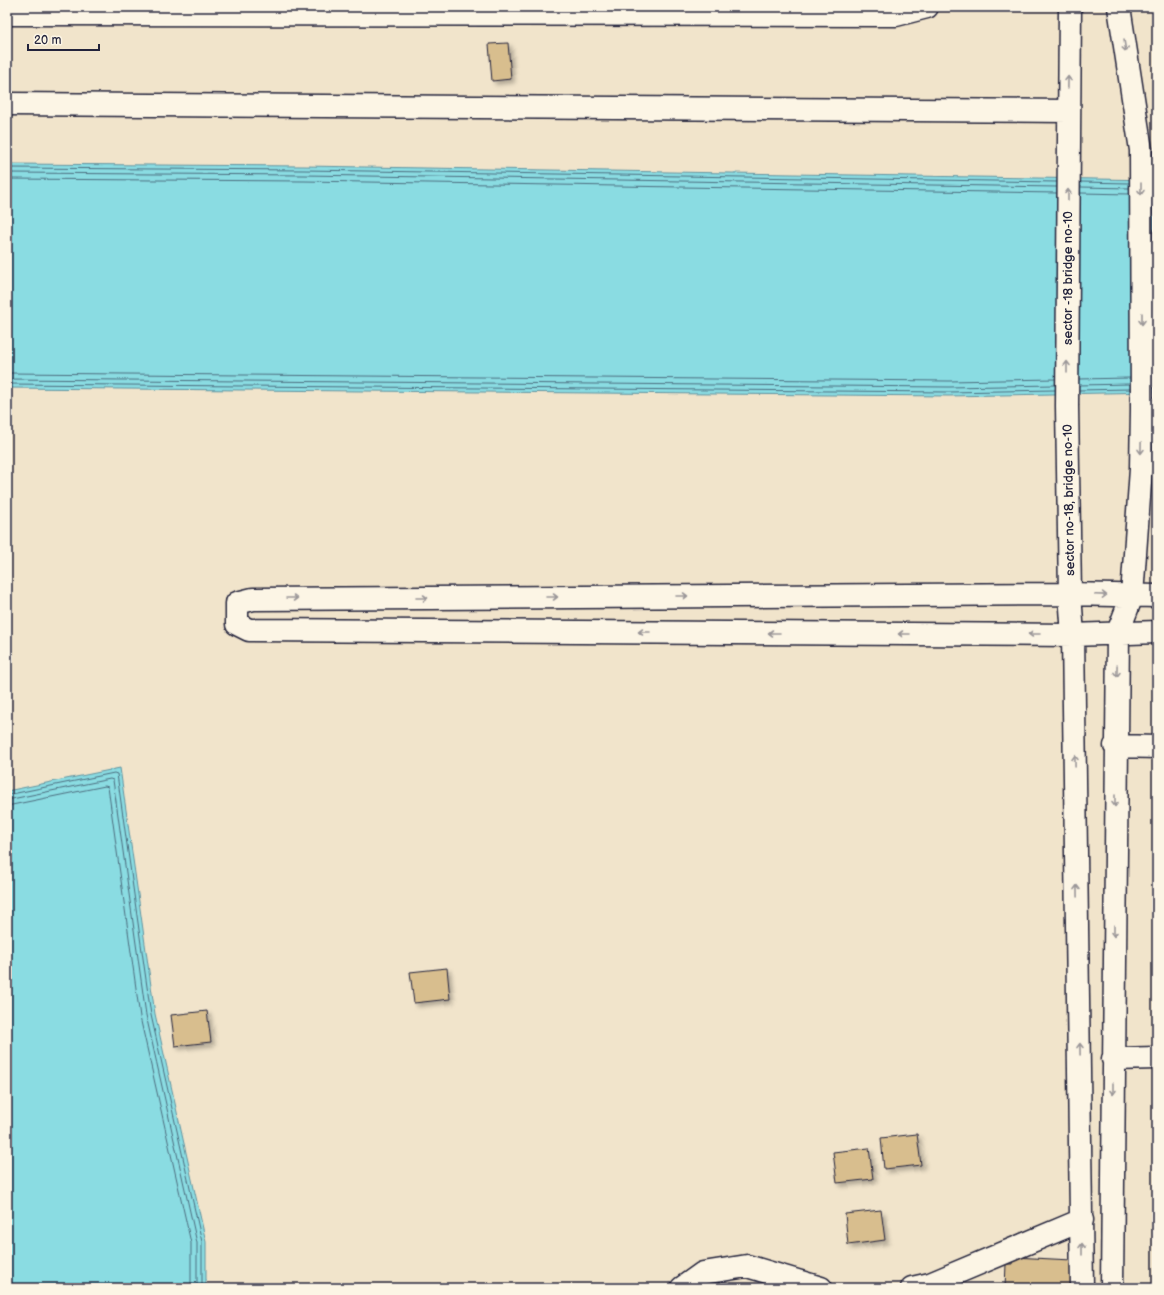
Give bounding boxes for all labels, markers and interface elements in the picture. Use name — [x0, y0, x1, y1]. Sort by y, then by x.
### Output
scale bar — [28, 26, 99, 52]
text: 20 m — [34, 33, 61, 48]
one-way arrow — [1121, 39, 1129, 52]
one-way arrow — [1064, 76, 1072, 89]
one-way arrow — [1137, 182, 1145, 195]
one-way arrow — [1064, 189, 1072, 202]
street label: sector -18 bridge no-10 — [1060, 211, 1076, 345]
one-way arrow — [1138, 312, 1146, 325]
one-way arrow — [1063, 361, 1071, 374]
street label: sector no-18, bridge no-10 — [1060, 424, 1078, 576]
one-way arrow — [1137, 441, 1145, 454]
one-way arrow — [1094, 591, 1107, 599]
one-way arrow — [675, 592, 688, 600]
one-way arrow — [545, 593, 558, 601]
one-way arrow — [285, 594, 298, 602]
one-way arrow — [415, 594, 428, 602]
one-way arrow — [638, 628, 651, 636]
one-way arrow — [768, 629, 781, 637]
one-way arrow — [898, 630, 911, 638]
one-way arrow — [1028, 630, 1041, 638]
one-way arrow — [1113, 664, 1121, 677]
one-way arrow — [1071, 755, 1079, 768]
one-way arrow — [1111, 794, 1119, 807]
one-way arrow — [1073, 885, 1081, 898]
one-way arrow — [1110, 924, 1118, 937]
one-way arrow — [1076, 1043, 1083, 1056]
one-way arrow — [1109, 1082, 1117, 1095]
one-way arrow — [1078, 1243, 1086, 1256]

